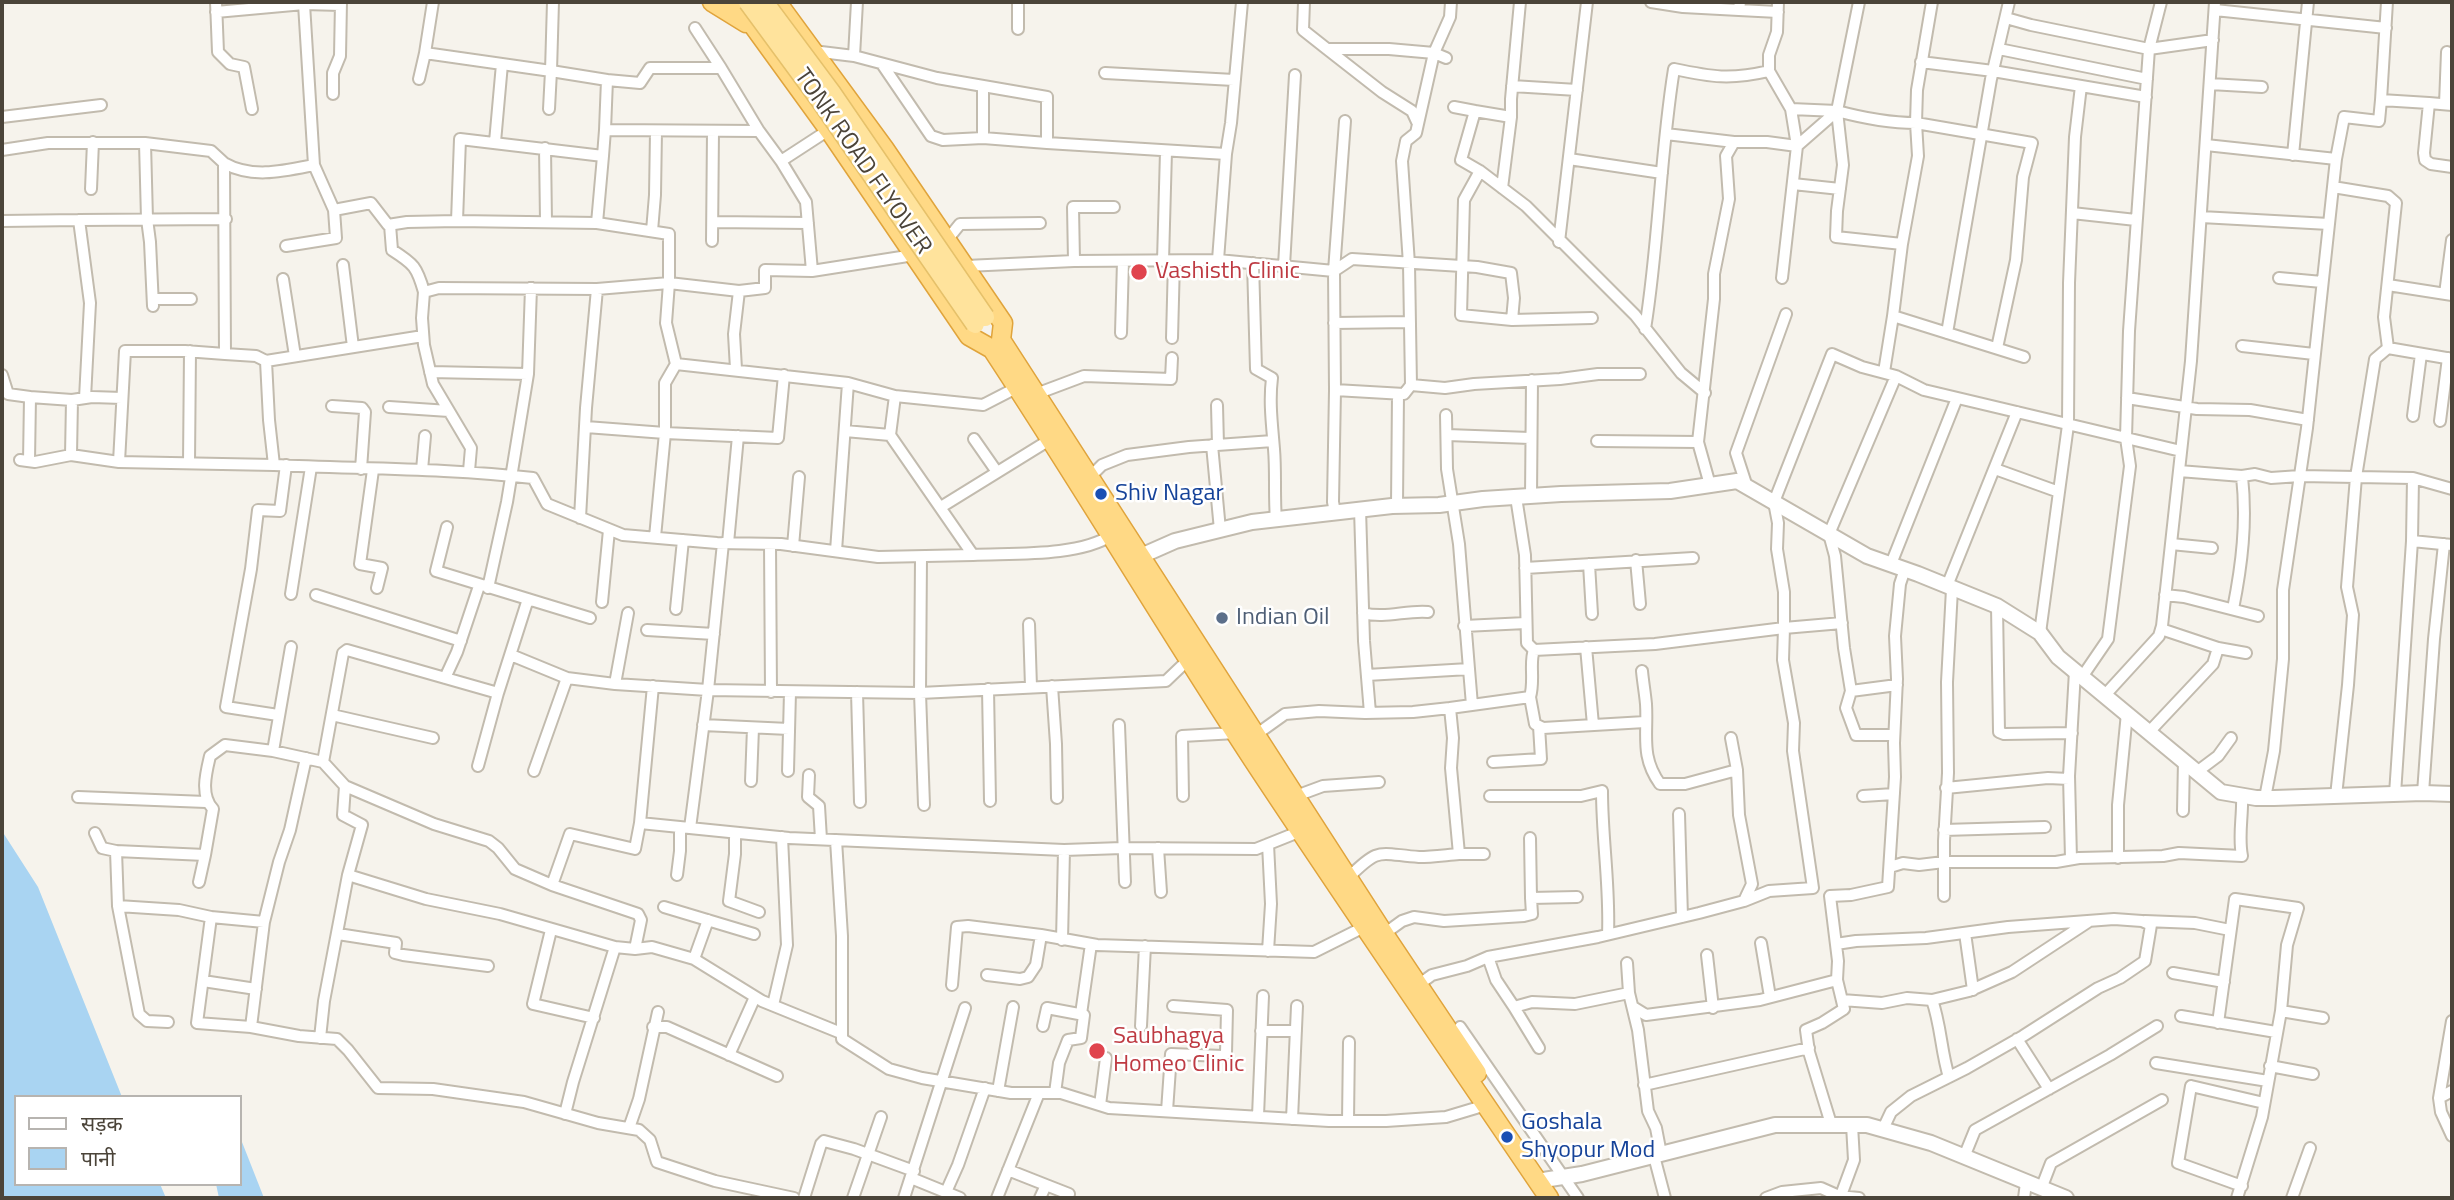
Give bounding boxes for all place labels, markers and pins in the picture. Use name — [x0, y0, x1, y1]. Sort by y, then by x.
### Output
place label: Vashisth Clinic — [1155, 258, 1300, 286]
marker: Vashisth Clinic — [1129, 262, 1149, 282]
place label: Shiv Nagar — [1115, 480, 1224, 508]
marker: Shiv Nagar — [1093, 486, 1109, 502]
place label: Indian Oil — [1236, 604, 1330, 632]
marker: Indian Oil — [1214, 610, 1230, 626]
place label: Saubhagya Homeo Clinic — [1113, 1023, 1244, 1079]
marker: Saubhagya Homeo Clinic — [1087, 1041, 1107, 1061]
place label: Goshala Shyopur Mod — [1521, 1109, 1655, 1165]
marker: Goshala Shyopur Mod — [1499, 1129, 1515, 1145]

